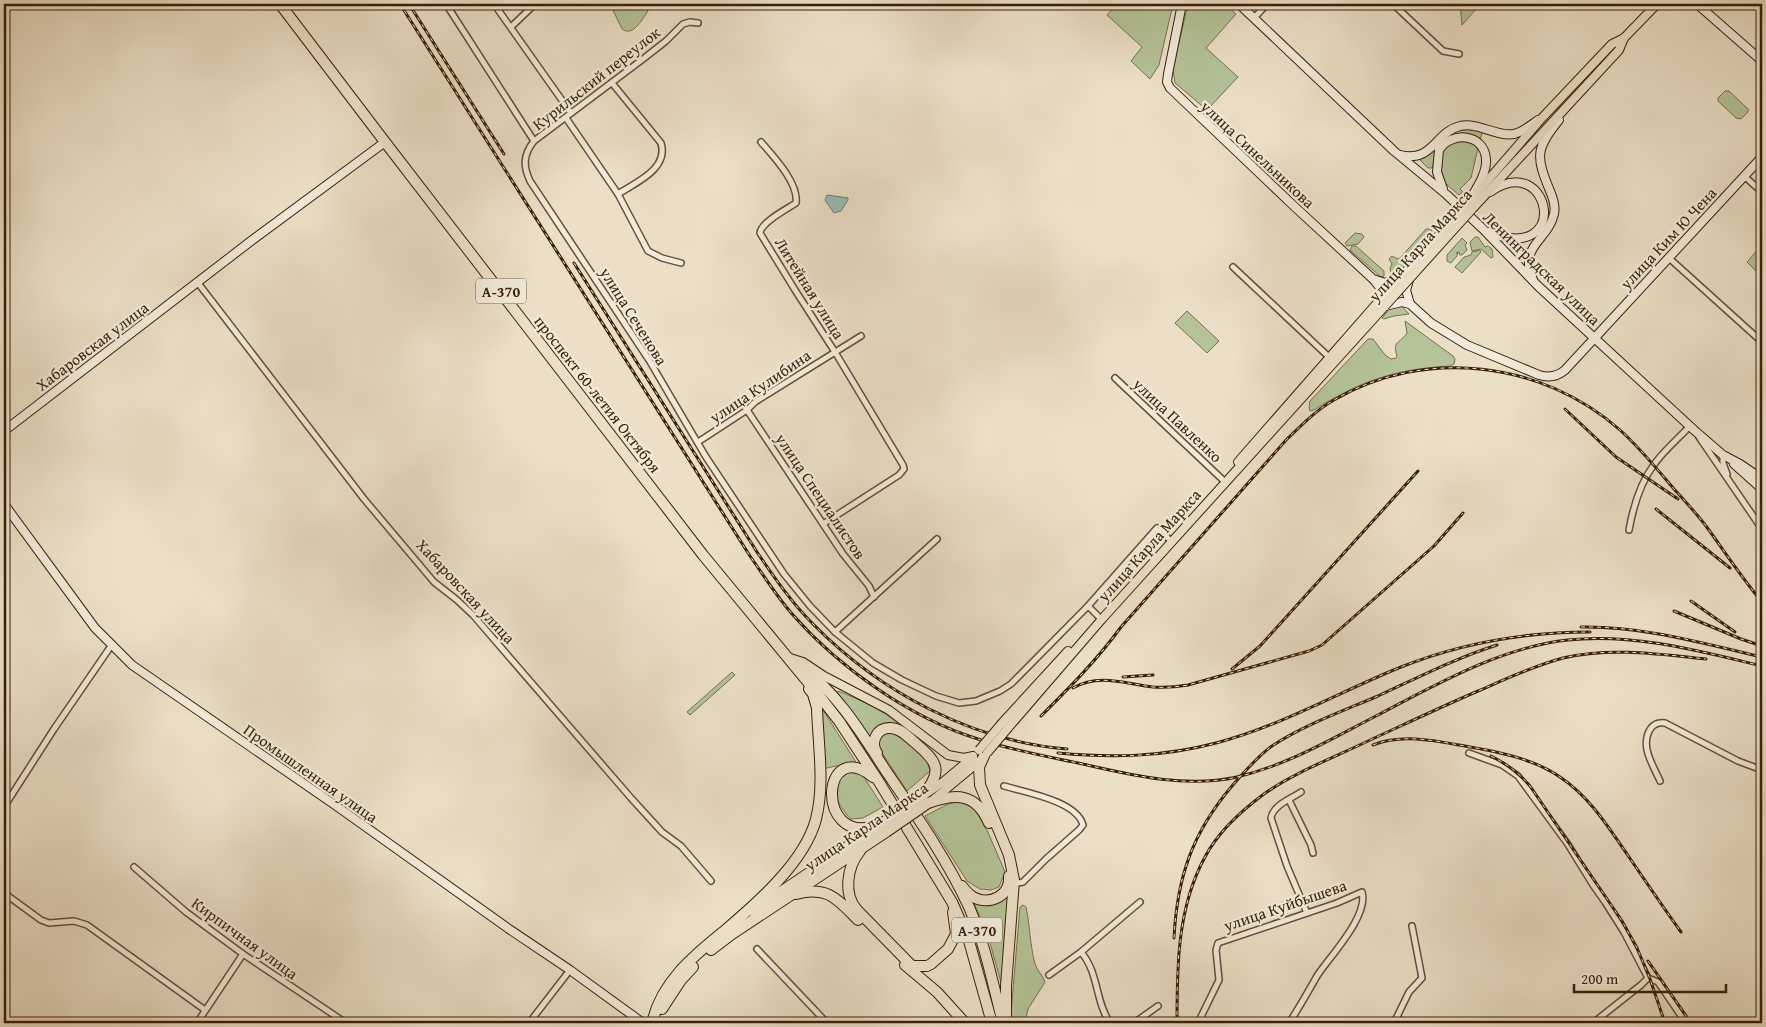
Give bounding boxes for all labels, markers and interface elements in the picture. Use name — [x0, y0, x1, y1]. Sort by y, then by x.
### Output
street label: Курильский переулок — [527, 20, 666, 136]
street label: улица Синельникова — [1195, 94, 1321, 214]
street label: улица Ким Ю Чена — [1613, 181, 1722, 295]
street label: улица Карла Маркса — [1362, 183, 1478, 308]
street label: Ленинградская улица — [1478, 205, 1606, 331]
street label: Литейная улица — [769, 232, 851, 344]
street label: улица Сеченова — [594, 261, 674, 370]
road number: А-370 — [476, 278, 526, 304]
street label: Хабаровская улица — [31, 295, 154, 396]
street label: проспект 60-летия Октября — [529, 310, 667, 478]
street label: улица Кулибина — [704, 343, 816, 429]
street label: улица Павленко — [1127, 371, 1228, 468]
street label: улица Специалистов — [769, 427, 872, 564]
street label: улица Карла Маркса — [1091, 483, 1207, 608]
street label: Хабаровская улица — [411, 533, 521, 649]
street label: Промышленная улица — [239, 718, 383, 829]
street label: улица Карла Маркса — [799, 775, 933, 877]
street label: улица Куйбышева — [1219, 873, 1350, 938]
street label: Кирпичная улица — [187, 891, 304, 985]
road number: А-370 — [952, 918, 1002, 942]
scale bar — [1574, 962, 1726, 994]
text: 200 m — [1581, 968, 1619, 989]

